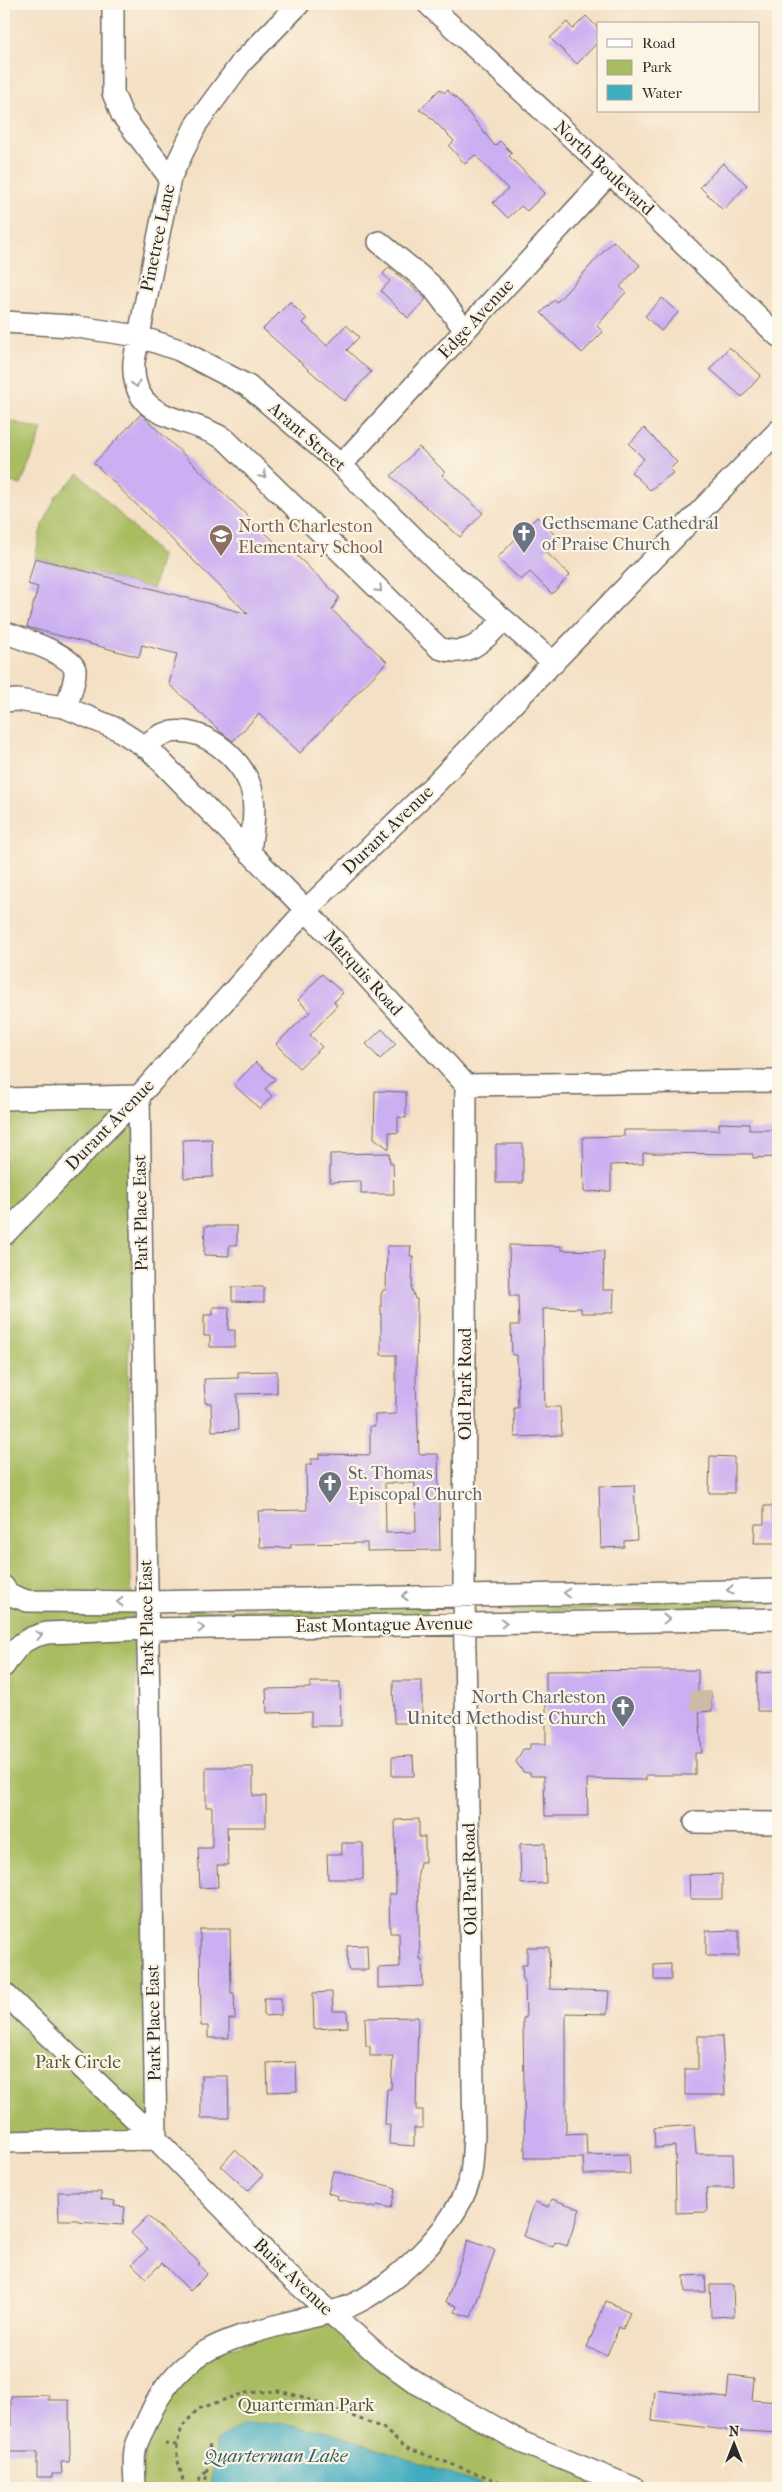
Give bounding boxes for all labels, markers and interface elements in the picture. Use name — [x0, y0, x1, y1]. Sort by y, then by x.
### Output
legend — [597, 22, 760, 112]
text: Road — [642, 34, 676, 52]
text: Park — [642, 58, 672, 76]
text: Water — [641, 84, 682, 102]
street label: North Boulevard — [550, 116, 659, 220]
street label: Pinetree Lane — [136, 182, 180, 294]
street label: Edge Avenue — [434, 275, 518, 363]
one-way arrow — [131, 379, 141, 387]
street label: Arant Street — [263, 397, 350, 477]
one-way arrow — [258, 469, 267, 478]
place label: Gethsemane Cathedral of Praise Church — [542, 513, 719, 555]
place label: North Charleston Elementary School — [238, 516, 383, 558]
church icon: Gethsemane Cathedral of Praise Church — [511, 520, 537, 554]
school or university icon: North Charleston Elementary School — [208, 523, 234, 557]
one-way arrow — [373, 583, 382, 592]
street label: Durant Avenue — [338, 781, 438, 879]
street label: Marquis Road — [319, 926, 407, 1020]
street label: Durant Avenue — [61, 1075, 159, 1175]
street label: Park Place East — [129, 1154, 153, 1272]
street label: Old Park Road — [455, 1328, 476, 1440]
place label: St. Thomas Episcopal Church — [348, 1463, 482, 1505]
church icon: St. Thomas Episcopal Church — [317, 1470, 343, 1504]
street label: Park Place East — [135, 1559, 159, 1677]
one-way arrow — [725, 1585, 733, 1595]
one-way arrow — [563, 1588, 570, 1598]
one-way arrow — [400, 1591, 408, 1602]
one-way arrow — [115, 1597, 123, 1607]
street label: East Montague Avenue — [295, 1613, 473, 1637]
one-way arrow — [663, 1614, 671, 1625]
one-way arrow — [500, 1617, 508, 1628]
one-way arrow — [198, 1623, 206, 1633]
one-way arrow — [35, 1630, 44, 1641]
place label: North Charleston United Methodist Church — [407, 1687, 607, 1729]
church icon: North Charleston United Methodist Church — [610, 1694, 636, 1728]
street label: Old Park Road — [459, 1822, 481, 1935]
street label: Park Place East — [142, 1964, 166, 2082]
park label: Park Circle — [35, 2052, 121, 2073]
street label: Buist Avenue — [249, 2234, 337, 2320]
park label: Quarterman Park — [238, 2395, 375, 2416]
north arrow — [710, 2420, 760, 2470]
text: N — [729, 2423, 740, 2440]
water label: Quarterman Lake — [204, 2445, 349, 2467]

